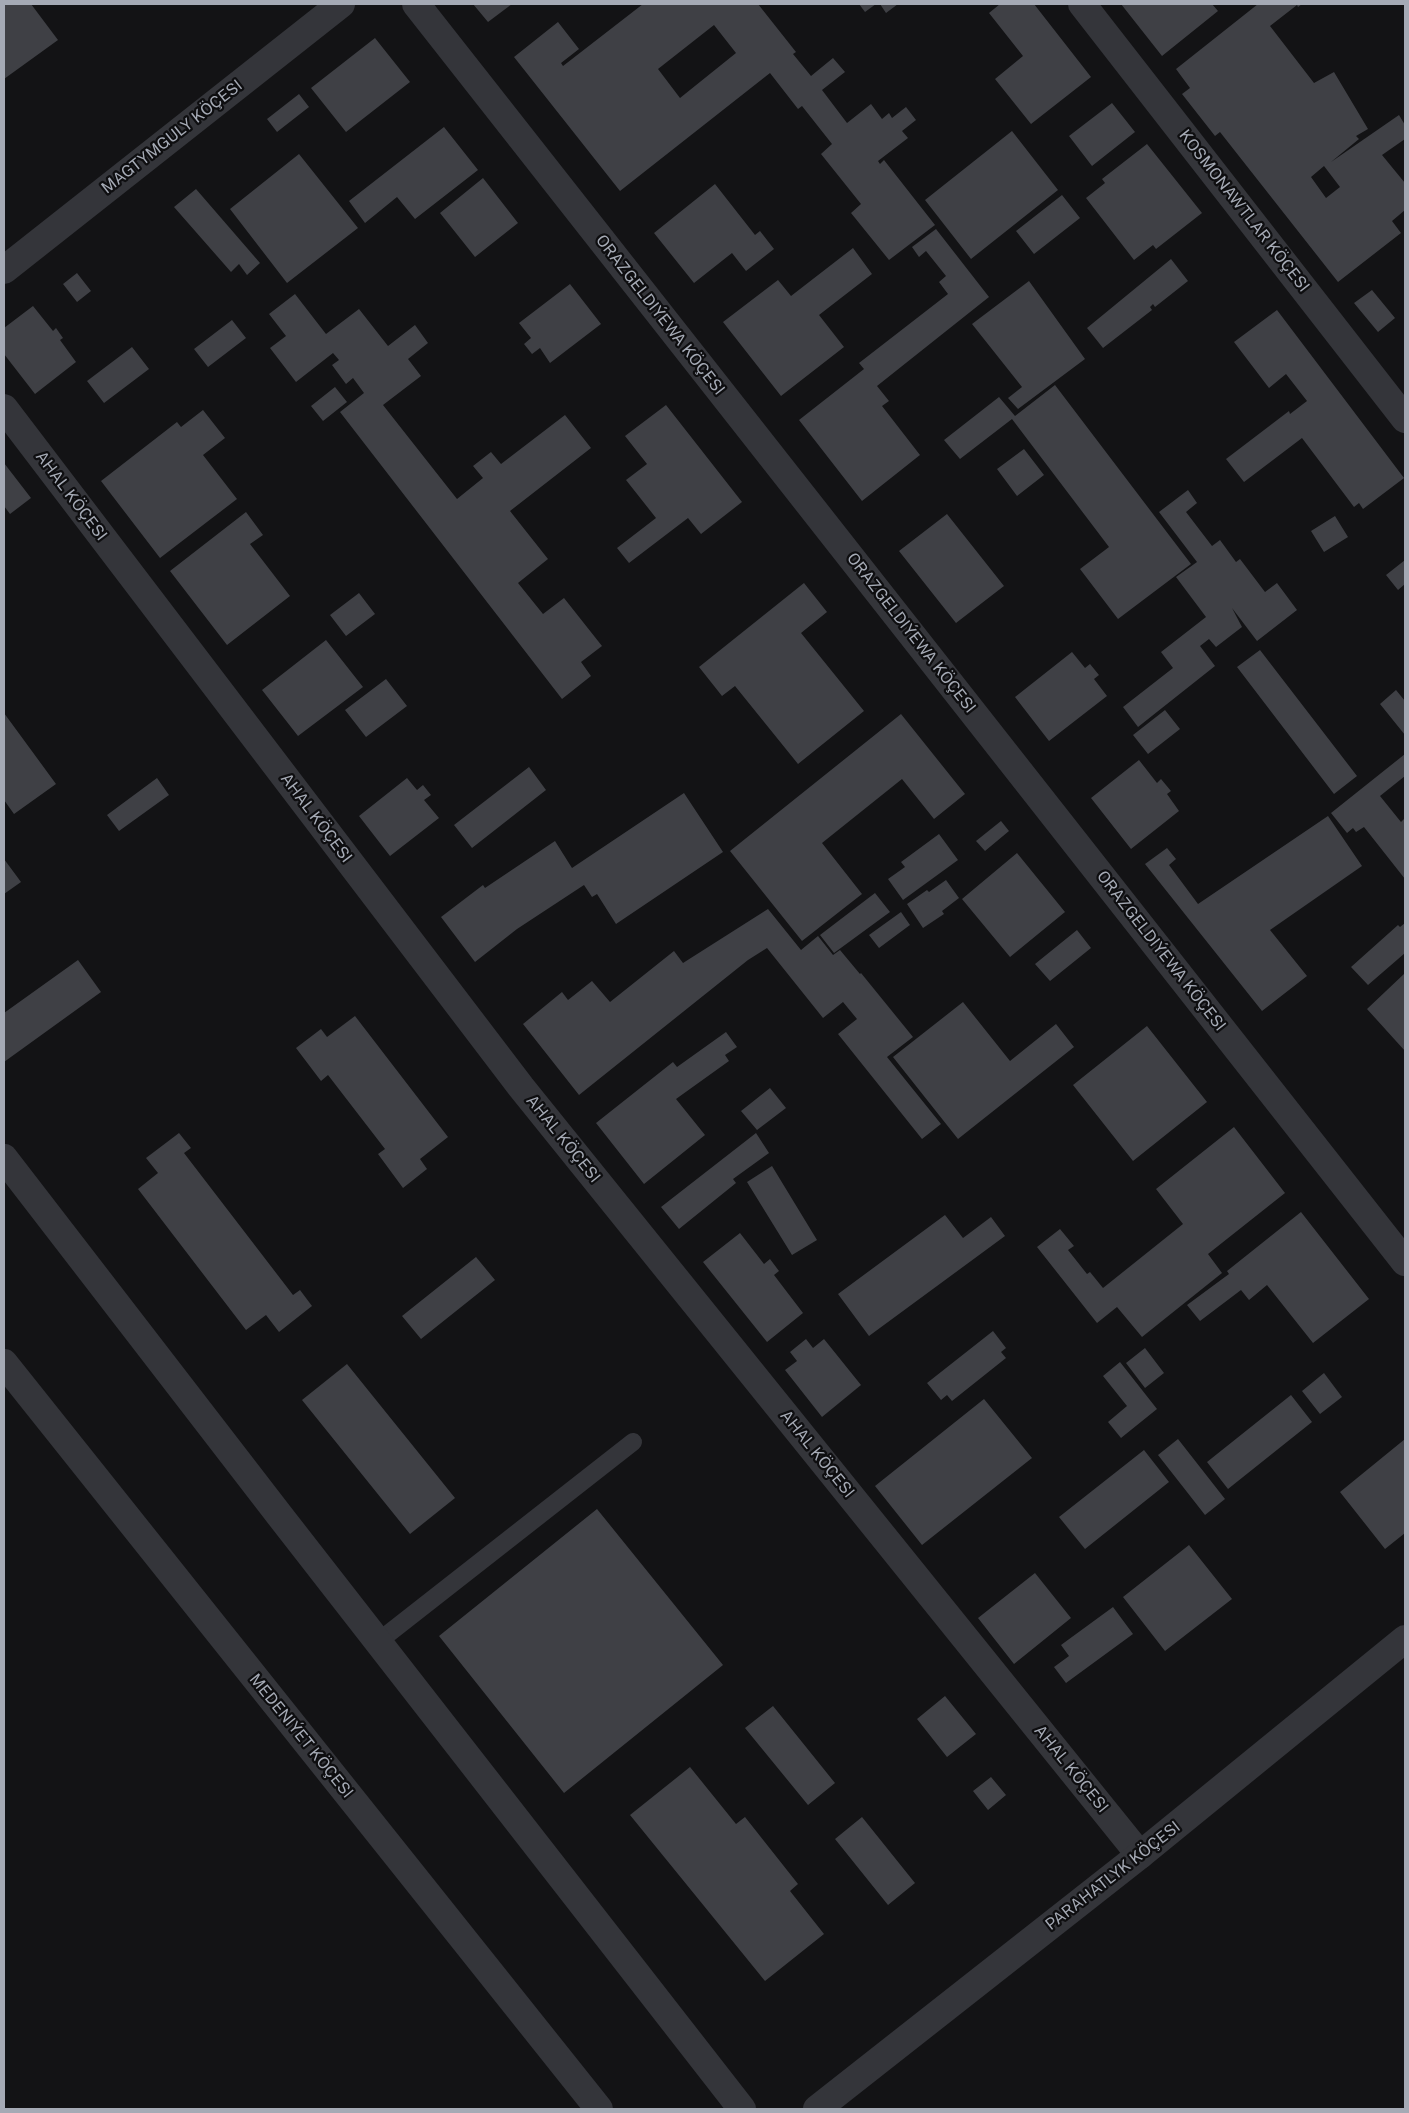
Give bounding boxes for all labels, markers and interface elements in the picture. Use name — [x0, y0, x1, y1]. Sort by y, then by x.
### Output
street label: MAGTYMGULY KÖÇESI — [98, 76, 246, 198]
street label: KOSMONAWTLAR KÖÇESI — [1175, 126, 1313, 296]
street label: ORAZGELDIÝEWA KÖÇESI — [591, 231, 729, 399]
street label: AHAL KÖÇESI — [31, 448, 111, 544]
street label: ORAZGELDIÝEWA KÖÇESI — [842, 549, 980, 717]
street label: AHAL KÖÇESI — [276, 770, 356, 866]
street label: ORAZGELDIÝEWA KÖÇESI — [1092, 867, 1230, 1035]
street label: AHAL KÖÇESI — [522, 1091, 604, 1187]
street label: AHAL KÖÇESI — [776, 1406, 858, 1502]
street label: MEDENIÝET KÖÇESI — [245, 1670, 357, 1802]
street label: AHAL KÖÇESI — [1030, 1721, 1112, 1817]
street label: PARAHATLYK KÖÇESI — [1042, 1817, 1184, 1935]

